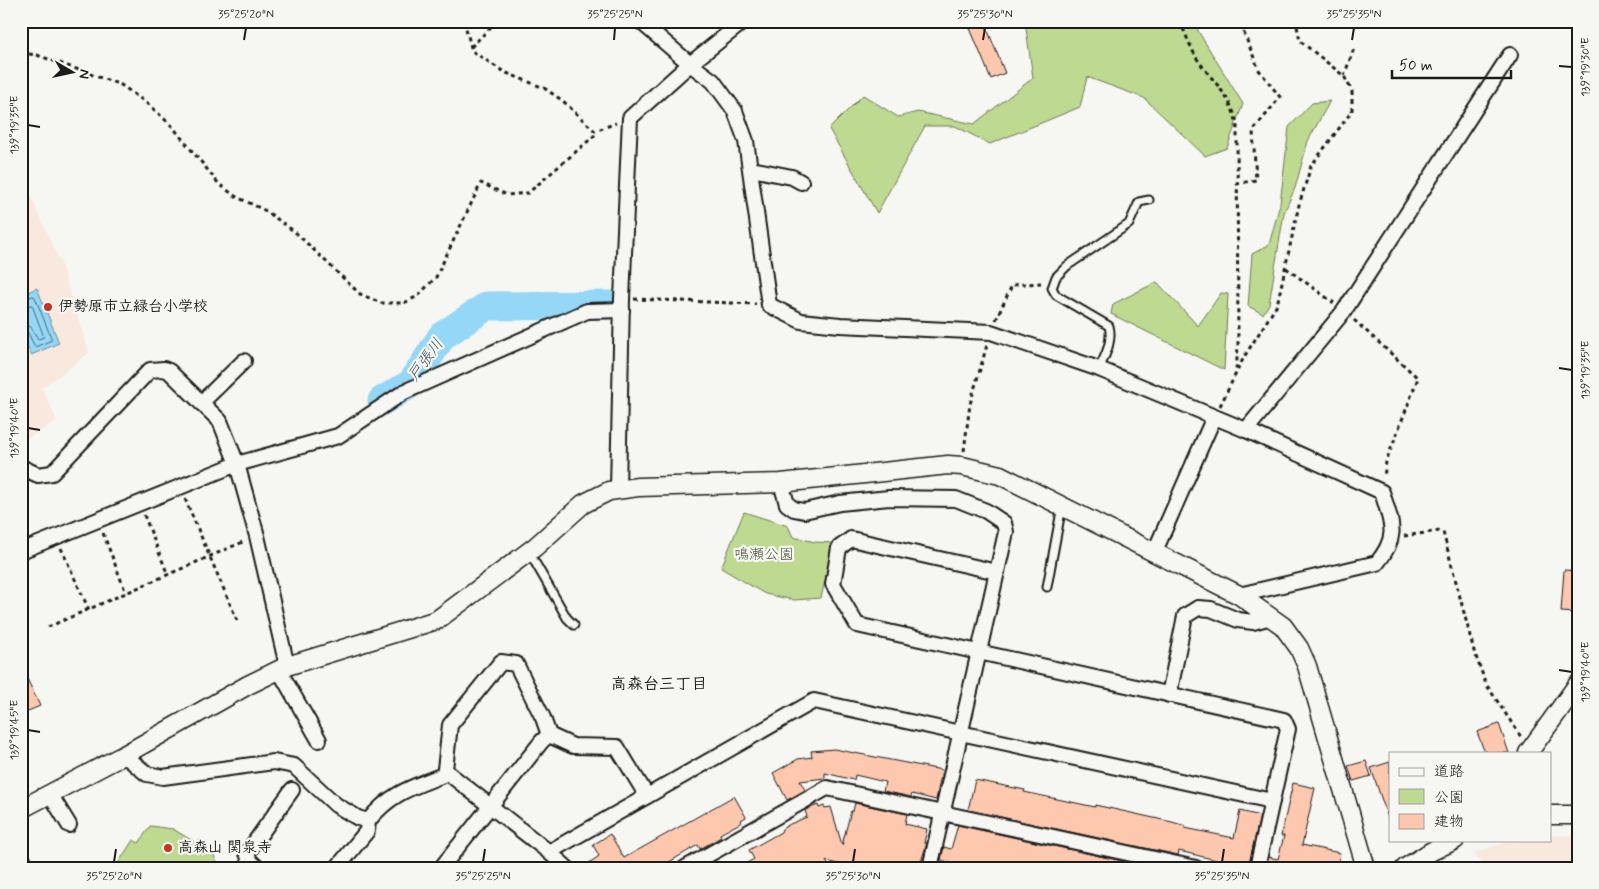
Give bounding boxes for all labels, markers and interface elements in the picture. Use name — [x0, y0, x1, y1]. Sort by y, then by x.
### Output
text: 35°25'20"N — [218, 7, 274, 23]
text: 35°25'25"N — [587, 7, 643, 23]
text: 35°25'30"N — [957, 7, 1013, 23]
text: 35°25'35"N — [1327, 7, 1381, 23]
text: 139°19'30"E — [1578, 37, 1594, 97]
north arrow — [48, 48, 98, 98]
scale bar — [1392, 48, 1510, 80]
text: 50 m — [1399, 56, 1433, 76]
text: N — [74, 68, 93, 80]
text: 139°19'35"E — [7, 95, 23, 155]
place label: 伊勢原市立緑台小学校 — [58, 297, 208, 317]
marker: 伊勢原市立緑台小学校 — [42, 301, 54, 313]
water label: 戸張川 — [403, 334, 449, 386]
text: 139°19'35"E — [1578, 340, 1594, 400]
text: 139°19'40"E — [7, 397, 23, 459]
park label: 鳴瀬公園 — [734, 545, 794, 565]
text: 139°19'40"E — [1578, 641, 1594, 703]
district label: 高森台三丁目 — [611, 674, 707, 695]
text: 139°19'45"E — [7, 700, 23, 760]
legend — [1389, 752, 1552, 842]
text: 道路 — [1434, 762, 1464, 782]
text: 公園 — [1434, 788, 1464, 808]
text: 建物 — [1434, 812, 1464, 832]
place label: 高森山 関泉寺 — [178, 838, 272, 858]
marker: 高森山 関泉寺 — [162, 842, 174, 854]
text: 35°25'20"N — [86, 869, 142, 885]
text: 35°25'25"N — [455, 869, 511, 885]
text: 35°25'30"N — [825, 869, 881, 885]
text: 35°25'35"N — [1195, 869, 1249, 885]

